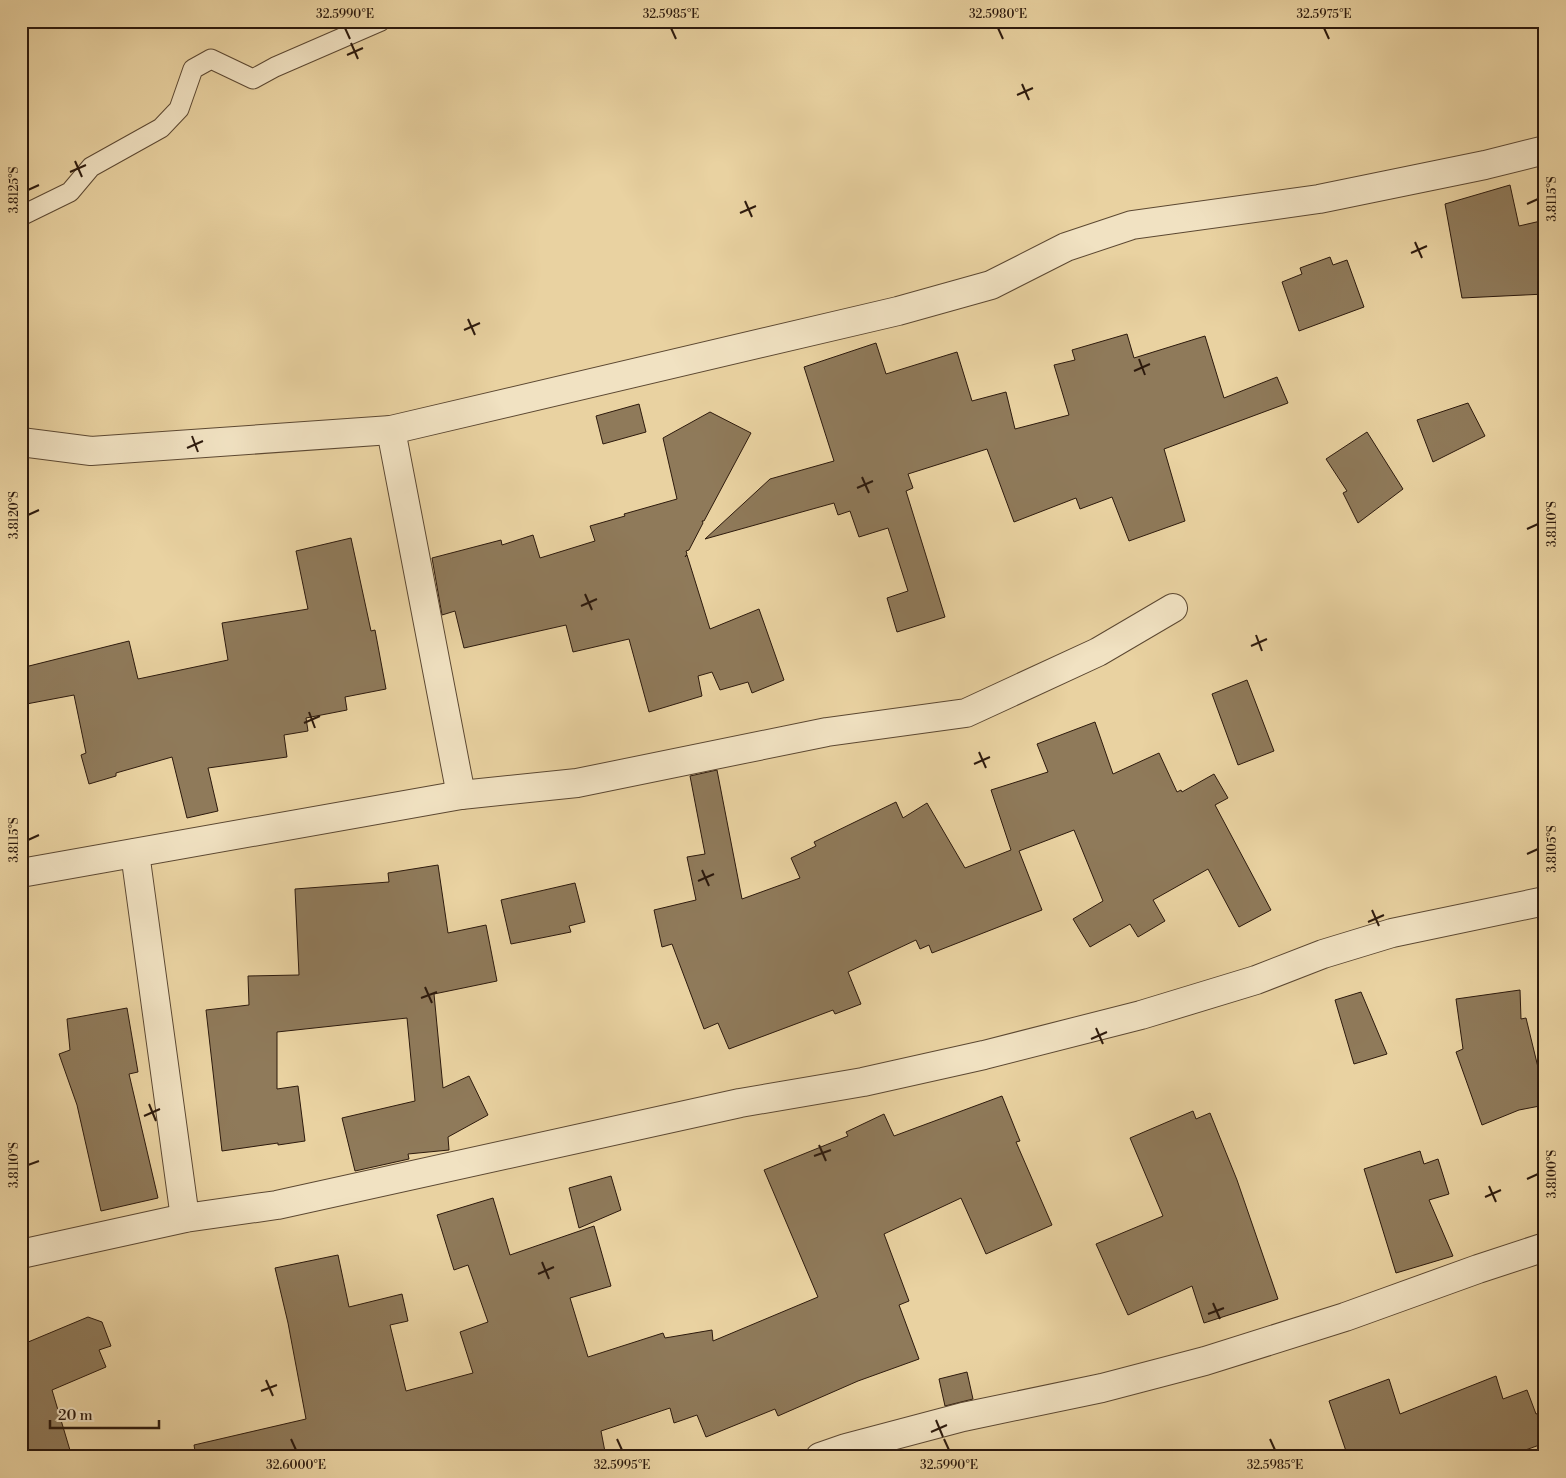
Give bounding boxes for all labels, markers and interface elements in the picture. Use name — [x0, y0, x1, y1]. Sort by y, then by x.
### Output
text: 32.5990°E — [316, 7, 374, 22]
text: 32.5985°E — [643, 7, 699, 22]
text: 32.5980°E — [969, 7, 1027, 22]
text: 32.5975°E — [1296, 7, 1352, 22]
text: 3.8125°S — [7, 167, 22, 213]
text: 3.8115°S — [1545, 176, 1560, 222]
text: 3.8120°S — [7, 491, 22, 539]
text: 3.8110°S — [1545, 501, 1560, 547]
text: 3.8115°S — [7, 817, 22, 863]
text: 3.8105°S — [1545, 825, 1560, 873]
text: 3.8110°S — [7, 1142, 22, 1188]
text: 3.8100°S — [1545, 1150, 1560, 1198]
scale bar — [50, 1398, 159, 1430]
text: 20 m — [58, 1406, 93, 1425]
text: 32.6000°E — [266, 1458, 326, 1473]
text: 32.5995°E — [594, 1458, 650, 1473]
text: 32.5990°E — [920, 1458, 978, 1473]
text: 32.5985°E — [1247, 1458, 1303, 1473]

